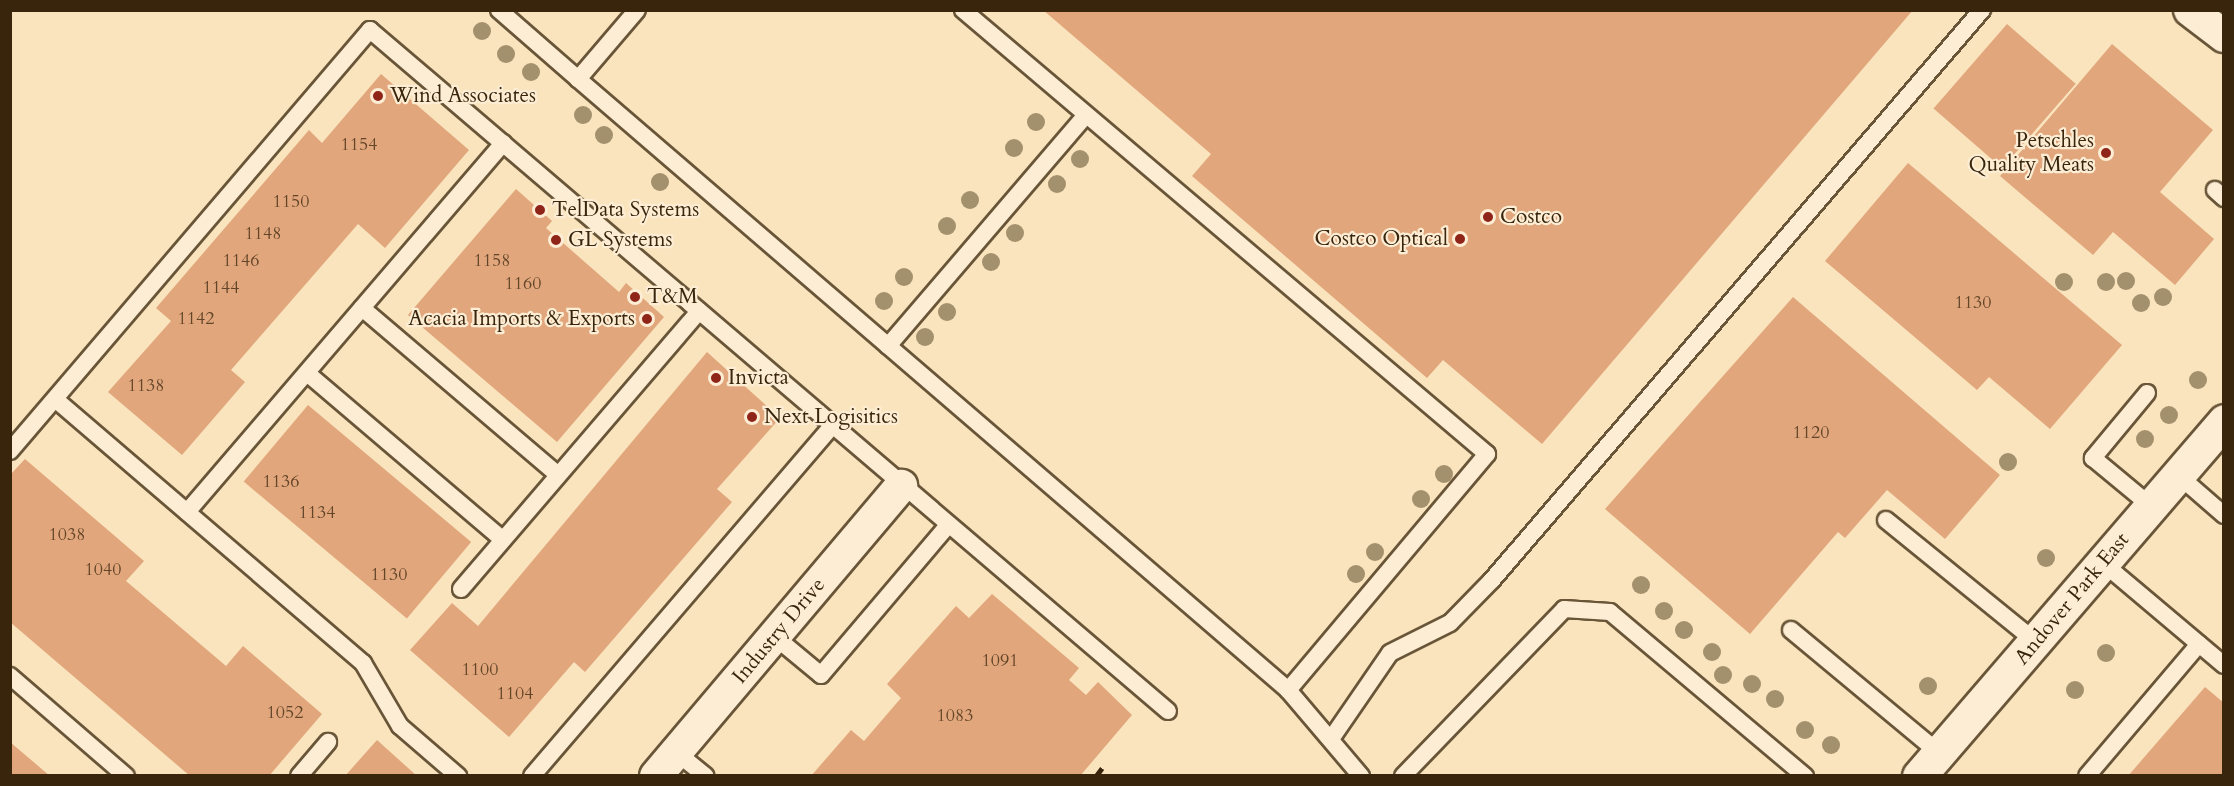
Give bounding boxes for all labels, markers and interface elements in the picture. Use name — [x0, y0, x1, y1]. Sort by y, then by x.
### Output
place label: Wind Associates — [390, 83, 536, 109]
marker: Wind Associates — [371, 89, 385, 103]
place label: Petschles Quality Meats — [1969, 128, 2094, 178]
house number: 1154 — [341, 134, 377, 156]
marker: Petschles Quality Meats — [2099, 146, 2113, 160]
house number: 1150 — [273, 191, 309, 213]
place label: TelData Systems — [552, 197, 699, 223]
marker: TelData Systems — [533, 203, 547, 217]
place label: Costco — [1500, 204, 1562, 230]
marker: Costco — [1481, 210, 1495, 224]
house number: 1148 — [245, 223, 281, 245]
place label: Costco Optical — [1315, 226, 1448, 252]
place label: GL Systems — [568, 227, 673, 253]
marker: Costco Optical — [1453, 232, 1467, 246]
marker: GL Systems — [549, 233, 563, 247]
house number: 1146 — [223, 250, 259, 272]
house number: 1158 — [474, 250, 510, 272]
house number: 1160 — [505, 273, 541, 295]
house number: 1144 — [203, 277, 239, 299]
place label: T&M — [647, 284, 698, 310]
marker: T&M — [628, 290, 642, 304]
house number: 1130 — [1955, 292, 1991, 314]
place label: Acacia Imports & Exports — [408, 306, 635, 332]
house number: 1142 — [178, 308, 214, 330]
marker: Acacia Imports & Exports — [640, 312, 654, 326]
place label: Invicta — [728, 365, 789, 391]
marker: Invicta — [709, 371, 723, 385]
house number: 1138 — [128, 375, 164, 397]
place label: Next Logisitics — [764, 404, 898, 430]
marker: Next Logisitics — [745, 410, 759, 424]
house number: 1120 — [1793, 422, 1829, 444]
house number: 1136 — [263, 471, 299, 493]
house number: 1134 — [299, 502, 335, 524]
house number: 1038 — [49, 524, 85, 546]
street label: Andover Park East — [2009, 528, 2135, 670]
house number: 1040 — [85, 559, 121, 581]
house number: 1130 — [371, 564, 407, 586]
street label: Industry Drive — [727, 573, 831, 689]
house number: 1091 — [982, 650, 1018, 672]
house number: 1100 — [462, 659, 498, 681]
house number: 1104 — [497, 683, 533, 705]
house number: 1052 — [267, 702, 303, 724]
house number: 1083 — [937, 705, 973, 727]

